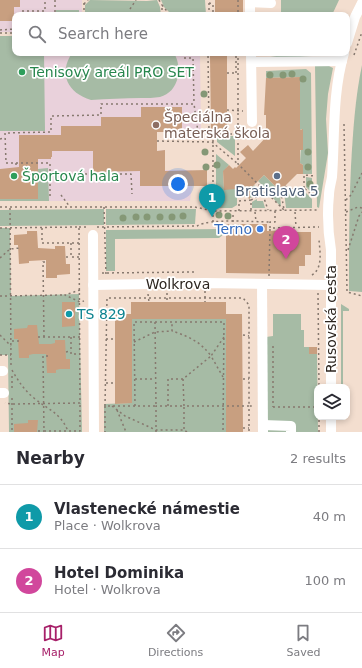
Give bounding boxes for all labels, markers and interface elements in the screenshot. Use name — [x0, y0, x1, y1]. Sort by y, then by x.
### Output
search box — [12, 12, 350, 56]
icon: search — [26, 23, 48, 45]
text: Search here — [58, 25, 148, 43]
place label: Tenisový areál PRO SET — [29, 64, 194, 80]
marker: Tenisový areál PRO SET — [17, 67, 27, 77]
place label: Špeciálna materská škola — [164, 108, 270, 141]
marker: Špeciálna materská škola — [151, 120, 161, 130]
place label: Športová hala — [22, 167, 119, 184]
marker: Športová hala — [9, 171, 19, 181]
marker: Bratislava 5 — [272, 171, 282, 181]
your location — [168, 174, 188, 194]
place label: Bratislava 5 — [235, 183, 319, 199]
pin: 1 — [199, 184, 225, 217]
place label: Terno — [213, 221, 252, 237]
marker: Terno — [255, 224, 265, 234]
pin: 2 — [273, 226, 299, 259]
street label: Rusovská cesta — [323, 265, 339, 373]
street label: Wolkrova — [146, 276, 210, 292]
place label: TS 829 — [76, 306, 126, 322]
marker: TS 829 — [64, 309, 74, 319]
map controls — [314, 384, 350, 420]
button: layers — [314, 384, 350, 420]
text: Nearby — [16, 448, 85, 468]
text: 2 results — [290, 451, 346, 466]
text: Vlastenecké námestie — [54, 500, 240, 518]
text: 1 — [24, 509, 34, 524]
text: 40 m — [313, 509, 346, 524]
text: Place · Wolkrova — [54, 518, 161, 533]
text: Hotel Dominika — [54, 564, 184, 582]
text: 2 — [24, 573, 34, 588]
text: 100 m — [304, 573, 346, 588]
text: Hotel · Wolkrova — [54, 582, 161, 597]
tab: Map — [42, 622, 65, 659]
tab: Directions — [148, 622, 203, 659]
tab: Saved — [286, 622, 320, 659]

